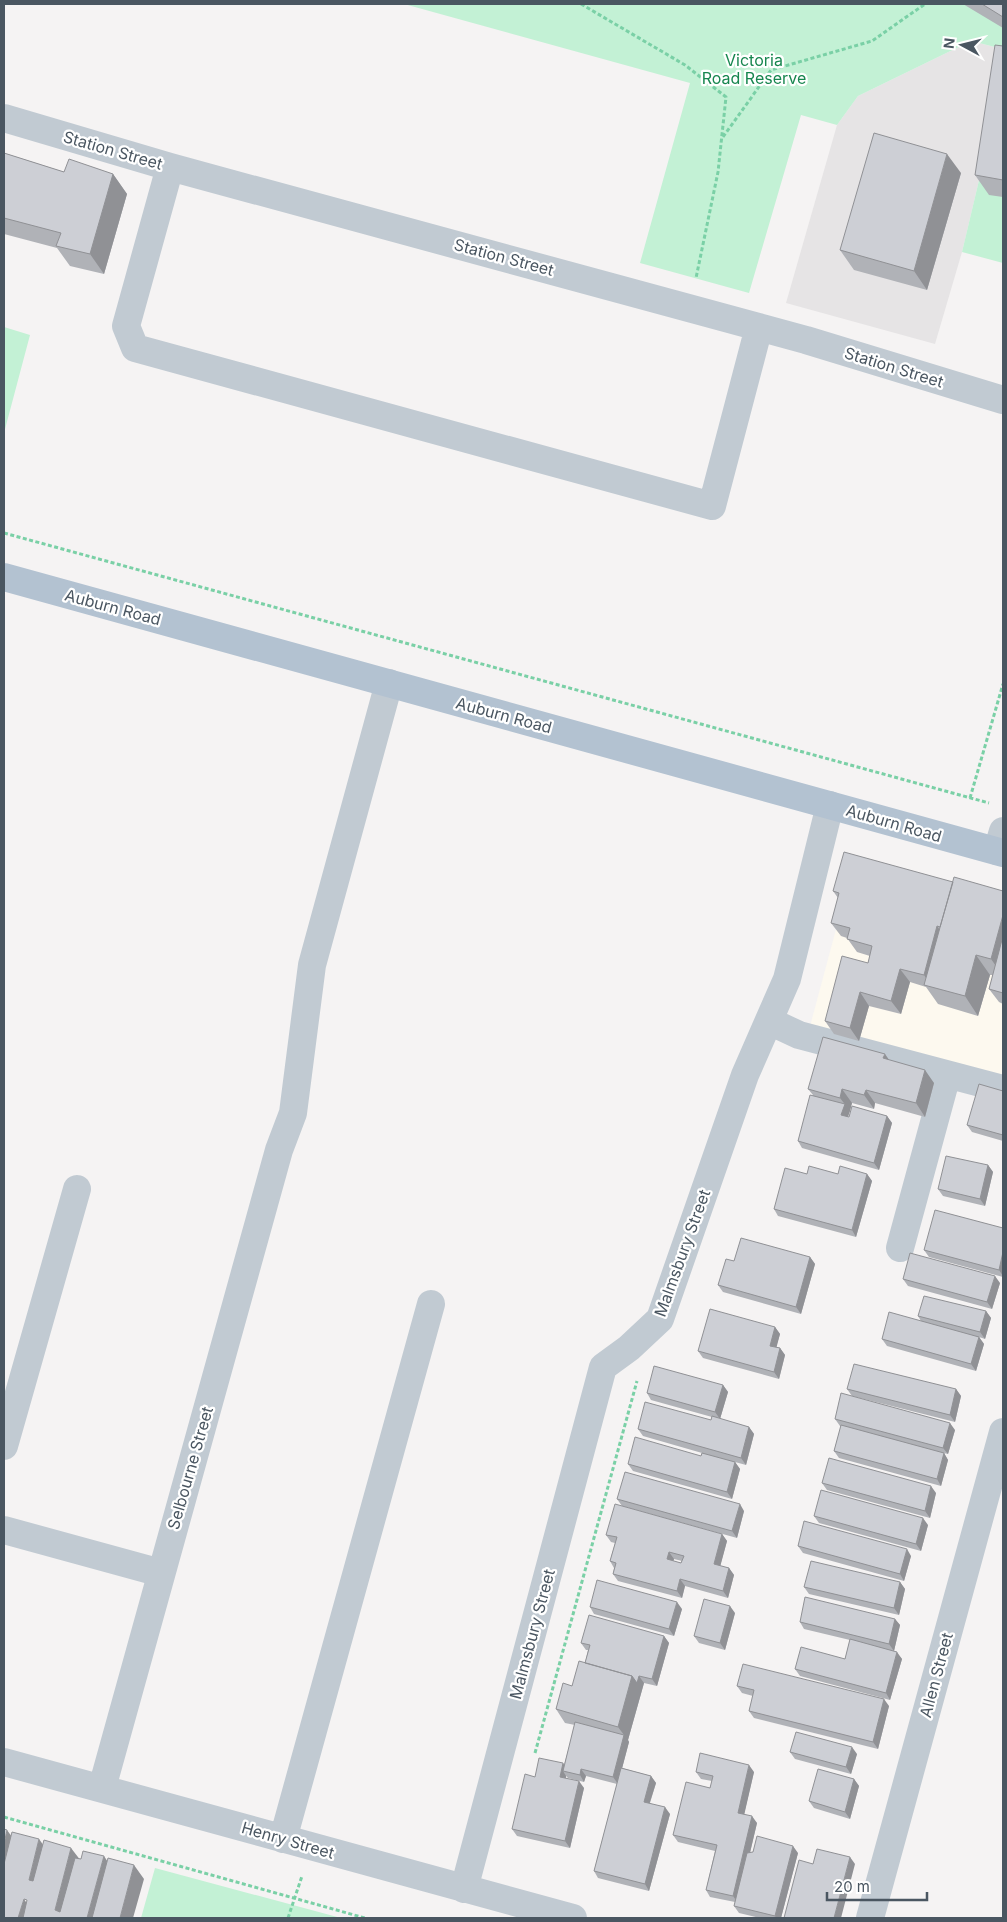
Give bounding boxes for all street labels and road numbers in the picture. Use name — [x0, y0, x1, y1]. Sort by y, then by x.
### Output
street label: Station Street — [61, 126, 165, 174]
street label: Station Street — [452, 234, 556, 280]
street label: Station Street — [842, 342, 946, 392]
street label: Auburn Road — [63, 585, 163, 629]
street label: Auburn Road — [454, 693, 554, 737]
street label: Auburn Road — [844, 800, 944, 846]
street label: Malmsbury Street — [650, 1187, 714, 1319]
street label: Selbourne Street — [163, 1404, 217, 1532]
street label: Malmsbury Street — [505, 1567, 559, 1701]
street label: Allen Street — [915, 1630, 957, 1720]
street label: Henry Street — [239, 1817, 337, 1863]

